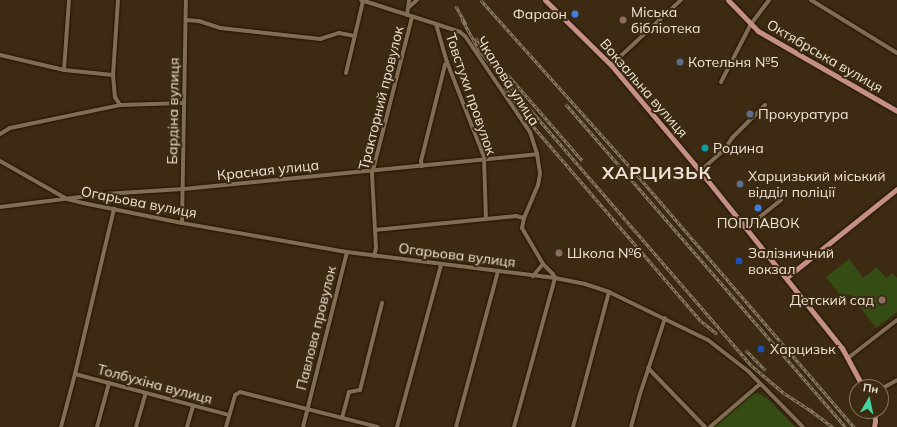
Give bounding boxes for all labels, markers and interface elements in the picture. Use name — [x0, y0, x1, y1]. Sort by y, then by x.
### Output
place label: Міська бібліотека — [631, 4, 701, 36]
place label: Фараон — [513, 6, 567, 22]
marker: Фараон — [570, 9, 580, 19]
marker: Міська бібліотека — [618, 15, 628, 25]
street label: Октябрська вулиця — [764, 16, 886, 96]
street label: Тракторний провулок — [355, 24, 407, 172]
street label: Товстухи провулок — [442, 31, 500, 157]
street label: Чкалова улица — [473, 33, 543, 129]
street label: Вокзальна вулиця — [597, 35, 691, 141]
place label: Котельня №5 — [688, 54, 779, 70]
street label: Бардіна вулиця — [164, 57, 182, 165]
marker: Котельня №5 — [675, 57, 685, 67]
place label: Прокуратура — [758, 106, 849, 122]
marker: Прокуратура — [745, 109, 755, 119]
place label: Родина — [713, 140, 764, 156]
marker: Родина — [700, 143, 710, 153]
street label: Красная улица — [216, 156, 320, 184]
district label: ХАРЦИЗЬК — [602, 162, 712, 184]
place label: Харцизький міський відділ поліції — [748, 168, 886, 200]
marker: Харцизький міський відділ поліції — [735, 179, 745, 189]
street label: Огарьова вулиця — [80, 183, 198, 221]
marker: ПОПЛАВОК — [753, 203, 763, 213]
place label: ПОПЛАВОК — [717, 215, 799, 231]
street label: Огарьова вулиця — [398, 239, 516, 271]
place label: Школа №6 — [567, 245, 642, 261]
place label: Залізничний вокзал — [748, 245, 834, 278]
marker: Школа №6 — [554, 248, 564, 258]
marker: Залізничний вокзал — [733, 255, 745, 267]
street label: Павлова провулок — [292, 264, 340, 392]
place label: Детский сад — [790, 292, 874, 308]
marker: Детский сад — [877, 295, 887, 305]
place label: Харцизьк — [770, 341, 835, 357]
marker: Харцизьк — [755, 343, 767, 355]
street label: Толбухіна вулиця — [96, 361, 214, 407]
north arrow — [849, 379, 889, 419]
text: Пн — [862, 380, 879, 396]

